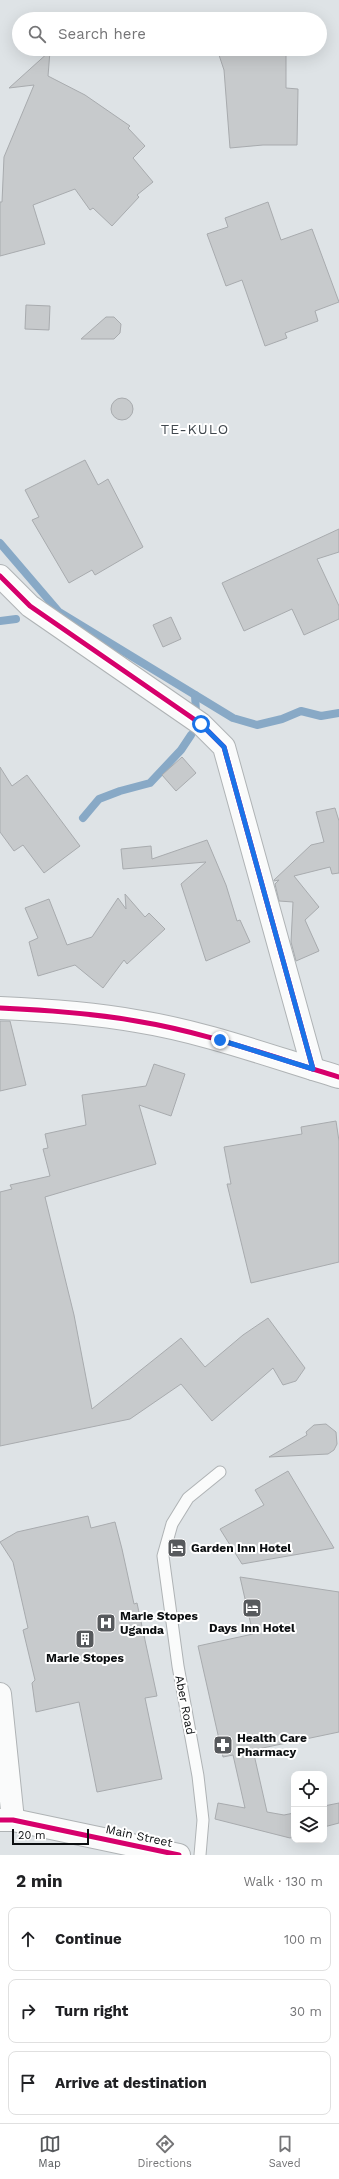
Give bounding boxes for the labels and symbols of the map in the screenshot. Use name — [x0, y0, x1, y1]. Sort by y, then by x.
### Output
district label: TE-KULO — [161, 421, 229, 437]
route start — [192, 715, 210, 733]
route end — [211, 1031, 229, 1049]
hotel icon: Garden Inn Hotel — [166, 1537, 188, 1559]
place label: Garden Inn Hotel — [191, 1541, 291, 1555]
hotel icon: Days Inn Hotel — [241, 1597, 263, 1619]
place label: Marie Stopes Uganda — [120, 1609, 199, 1637]
hospital icon: Marie Stopes Uganda — [95, 1612, 117, 1634]
place label: Days Inn Hotel — [209, 1621, 295, 1635]
building icon: Marie Stopes — [74, 1628, 96, 1650]
place label: Marie Stopes — [46, 1651, 125, 1665]
street label: Aber Road — [172, 1674, 198, 1736]
place label: Health Care Pharmacy — [237, 1731, 307, 1759]
pharmacy icon: Health Care Pharmacy — [212, 1734, 234, 1756]
street label: Main Street — [104, 1822, 174, 1850]
scale bar — [12, 1827, 89, 1846]

